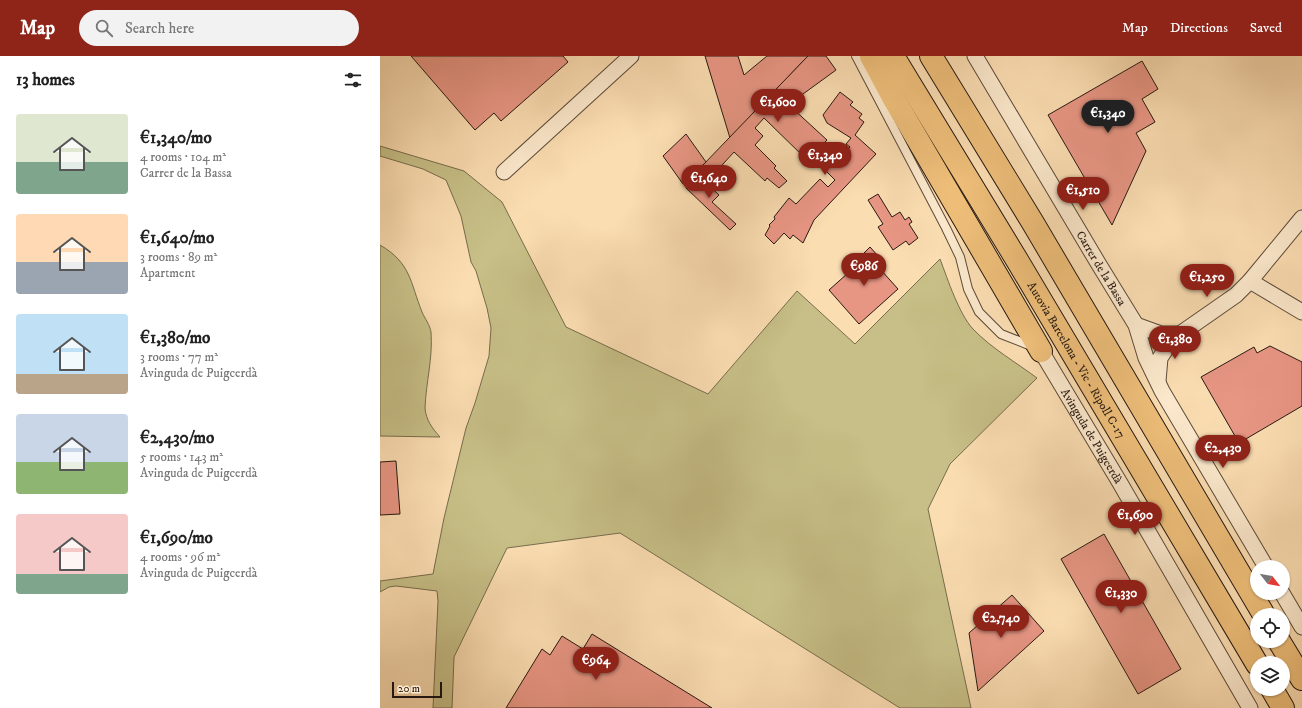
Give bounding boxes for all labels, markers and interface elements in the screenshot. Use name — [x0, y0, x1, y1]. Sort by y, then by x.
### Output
search box — [79, 10, 359, 46]
text: Map — [20, 17, 55, 40]
icon: search — [93, 17, 115, 39]
text: Search here — [125, 19, 194, 38]
text: Map — [1122, 19, 1148, 37]
text: Directions — [1170, 19, 1228, 37]
text: Saved — [1250, 19, 1282, 37]
text: 13 homes — [16, 69, 75, 91]
icon: filters — [342, 69, 364, 91]
pin: €1,600 — [745, 89, 811, 123]
text: €1,600 — [760, 94, 796, 110]
pin: €1,340 — [1075, 100, 1141, 134]
text: €1,340 — [1090, 105, 1126, 121]
text: €1,340/mo — [140, 127, 212, 149]
icon: home — [48, 130, 96, 178]
pin: €1,340 — [792, 142, 858, 176]
text: €1,340 — [807, 147, 843, 163]
text: 4 rooms · 104 m² — [140, 149, 226, 165]
text: Carrer de la Bassa — [140, 165, 232, 181]
pin: €1,640 — [676, 165, 742, 199]
text: €1,640 — [690, 170, 728, 186]
pin: €1,510 — [1050, 177, 1116, 211]
text: €1,510 — [1066, 182, 1100, 198]
text: €1,640/mo — [140, 227, 214, 249]
street label: Carrer de la Bassa — [1073, 228, 1130, 309]
icon: home — [48, 230, 96, 278]
text: 3 rooms · 89 m² — [140, 249, 217, 265]
pin: €986 — [840, 253, 888, 287]
text: €986 — [850, 258, 878, 274]
pin: €1,250 — [1174, 264, 1240, 298]
text: Apartment — [140, 265, 195, 281]
text: €1,250 — [1189, 269, 1225, 285]
street label: Autovia Barcelona - Vic - Ripoll C-17 — [1024, 279, 1128, 441]
pin: €1,380 — [1142, 326, 1208, 360]
text: €1,380/mo — [140, 327, 210, 349]
icon: home — [48, 330, 96, 378]
text: €1,380 — [1158, 331, 1192, 347]
text: 3 rooms · 77 m² — [140, 349, 218, 365]
text: Avinguda de Puigcerdà — [140, 365, 257, 381]
street label: Avinguda de Puigcerdà — [1057, 386, 1126, 487]
text: €2,430/mo — [140, 427, 214, 449]
icon: home — [48, 430, 96, 478]
pin: €2,430 — [1190, 435, 1256, 469]
text: €2,430 — [1204, 440, 1242, 456]
text: 5 rooms · 143 m² — [140, 449, 223, 465]
text: Avinguda de Puigcerdà — [140, 465, 257, 481]
pin: €1,690 — [1102, 502, 1168, 536]
text: €1,690 — [1117, 507, 1153, 523]
text: €1,690/mo — [140, 527, 213, 549]
icon: home — [48, 530, 96, 578]
text: 4 rooms · 96 m² — [140, 549, 220, 565]
north arrow — [1250, 560, 1290, 600]
map controls — [1250, 560, 1290, 696]
text: Avinguda de Puigcerdà — [140, 565, 257, 581]
pin: €1,330 — [1088, 580, 1154, 614]
text: €1,330 — [1105, 585, 1137, 601]
pin: €2,740 — [968, 605, 1034, 639]
button: locate — [1250, 608, 1290, 648]
text: €2,740 — [982, 610, 1020, 626]
pin: €964 — [572, 647, 620, 681]
text: €964 — [582, 652, 610, 668]
button: layers — [1250, 656, 1290, 696]
scale bar — [392, 680, 442, 699]
text: 20 m — [398, 682, 420, 696]

